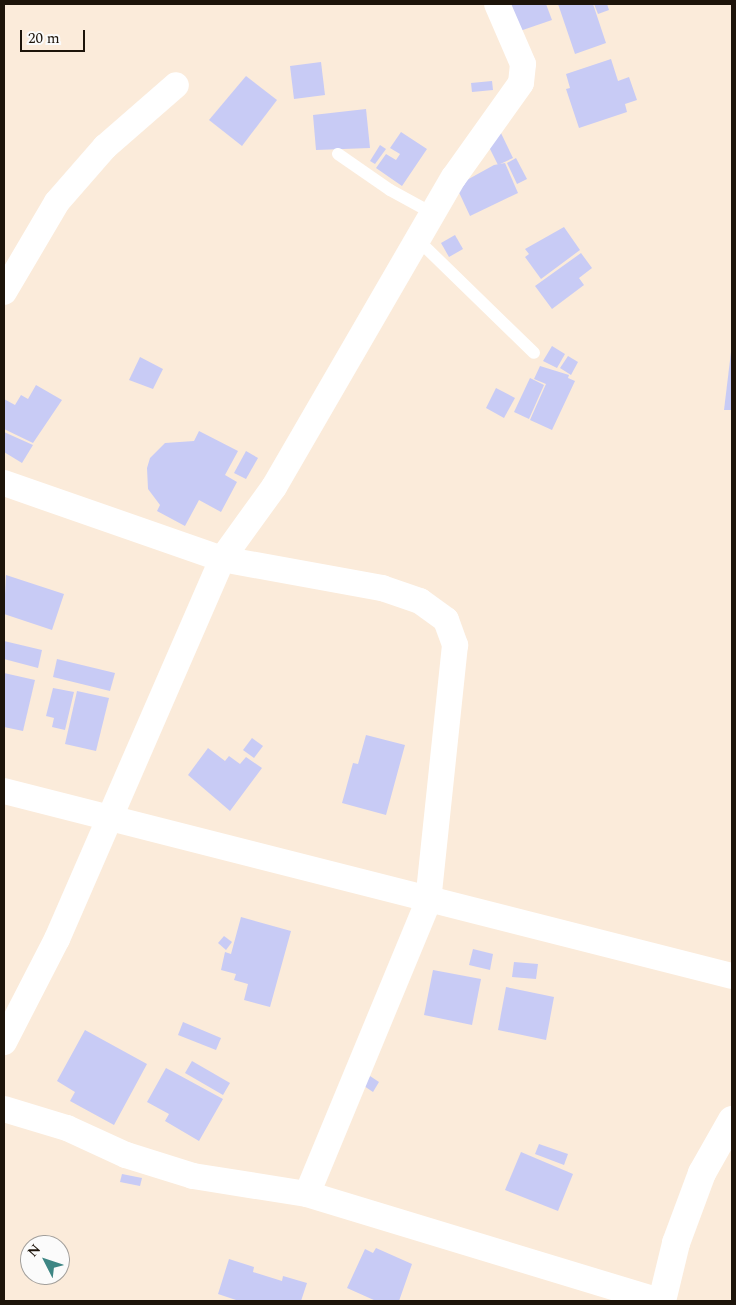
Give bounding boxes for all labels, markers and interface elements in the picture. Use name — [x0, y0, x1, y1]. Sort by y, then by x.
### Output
scale bar — [22, 20, 88, 52]
text: 20 m — [28, 27, 60, 50]
north arrow — [20, 1235, 70, 1285]
text: N — [22, 1239, 46, 1262]

